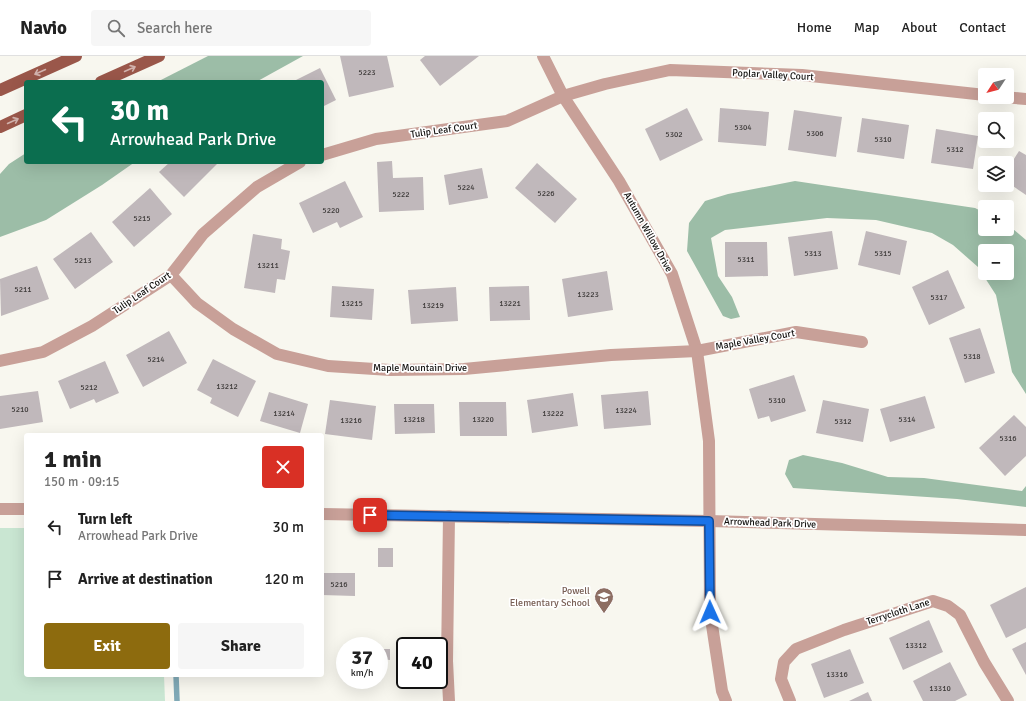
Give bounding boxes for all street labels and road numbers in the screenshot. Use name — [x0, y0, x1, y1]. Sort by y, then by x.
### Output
street label: Poplar Valley Court — [732, 67, 815, 83]
street label: Tulip Leaf Court — [410, 119, 479, 141]
street label: Autumn Willow Drive — [621, 190, 675, 274]
street label: Tulip Leaf Court — [111, 269, 174, 317]
street label: Maple Valley Court — [714, 327, 796, 353]
street label: Maple Mountain Drive — [373, 362, 467, 374]
street label: Arrowhead Park Drive — [724, 515, 816, 531]
street label: Terrycloth Lane — [865, 596, 931, 628]

